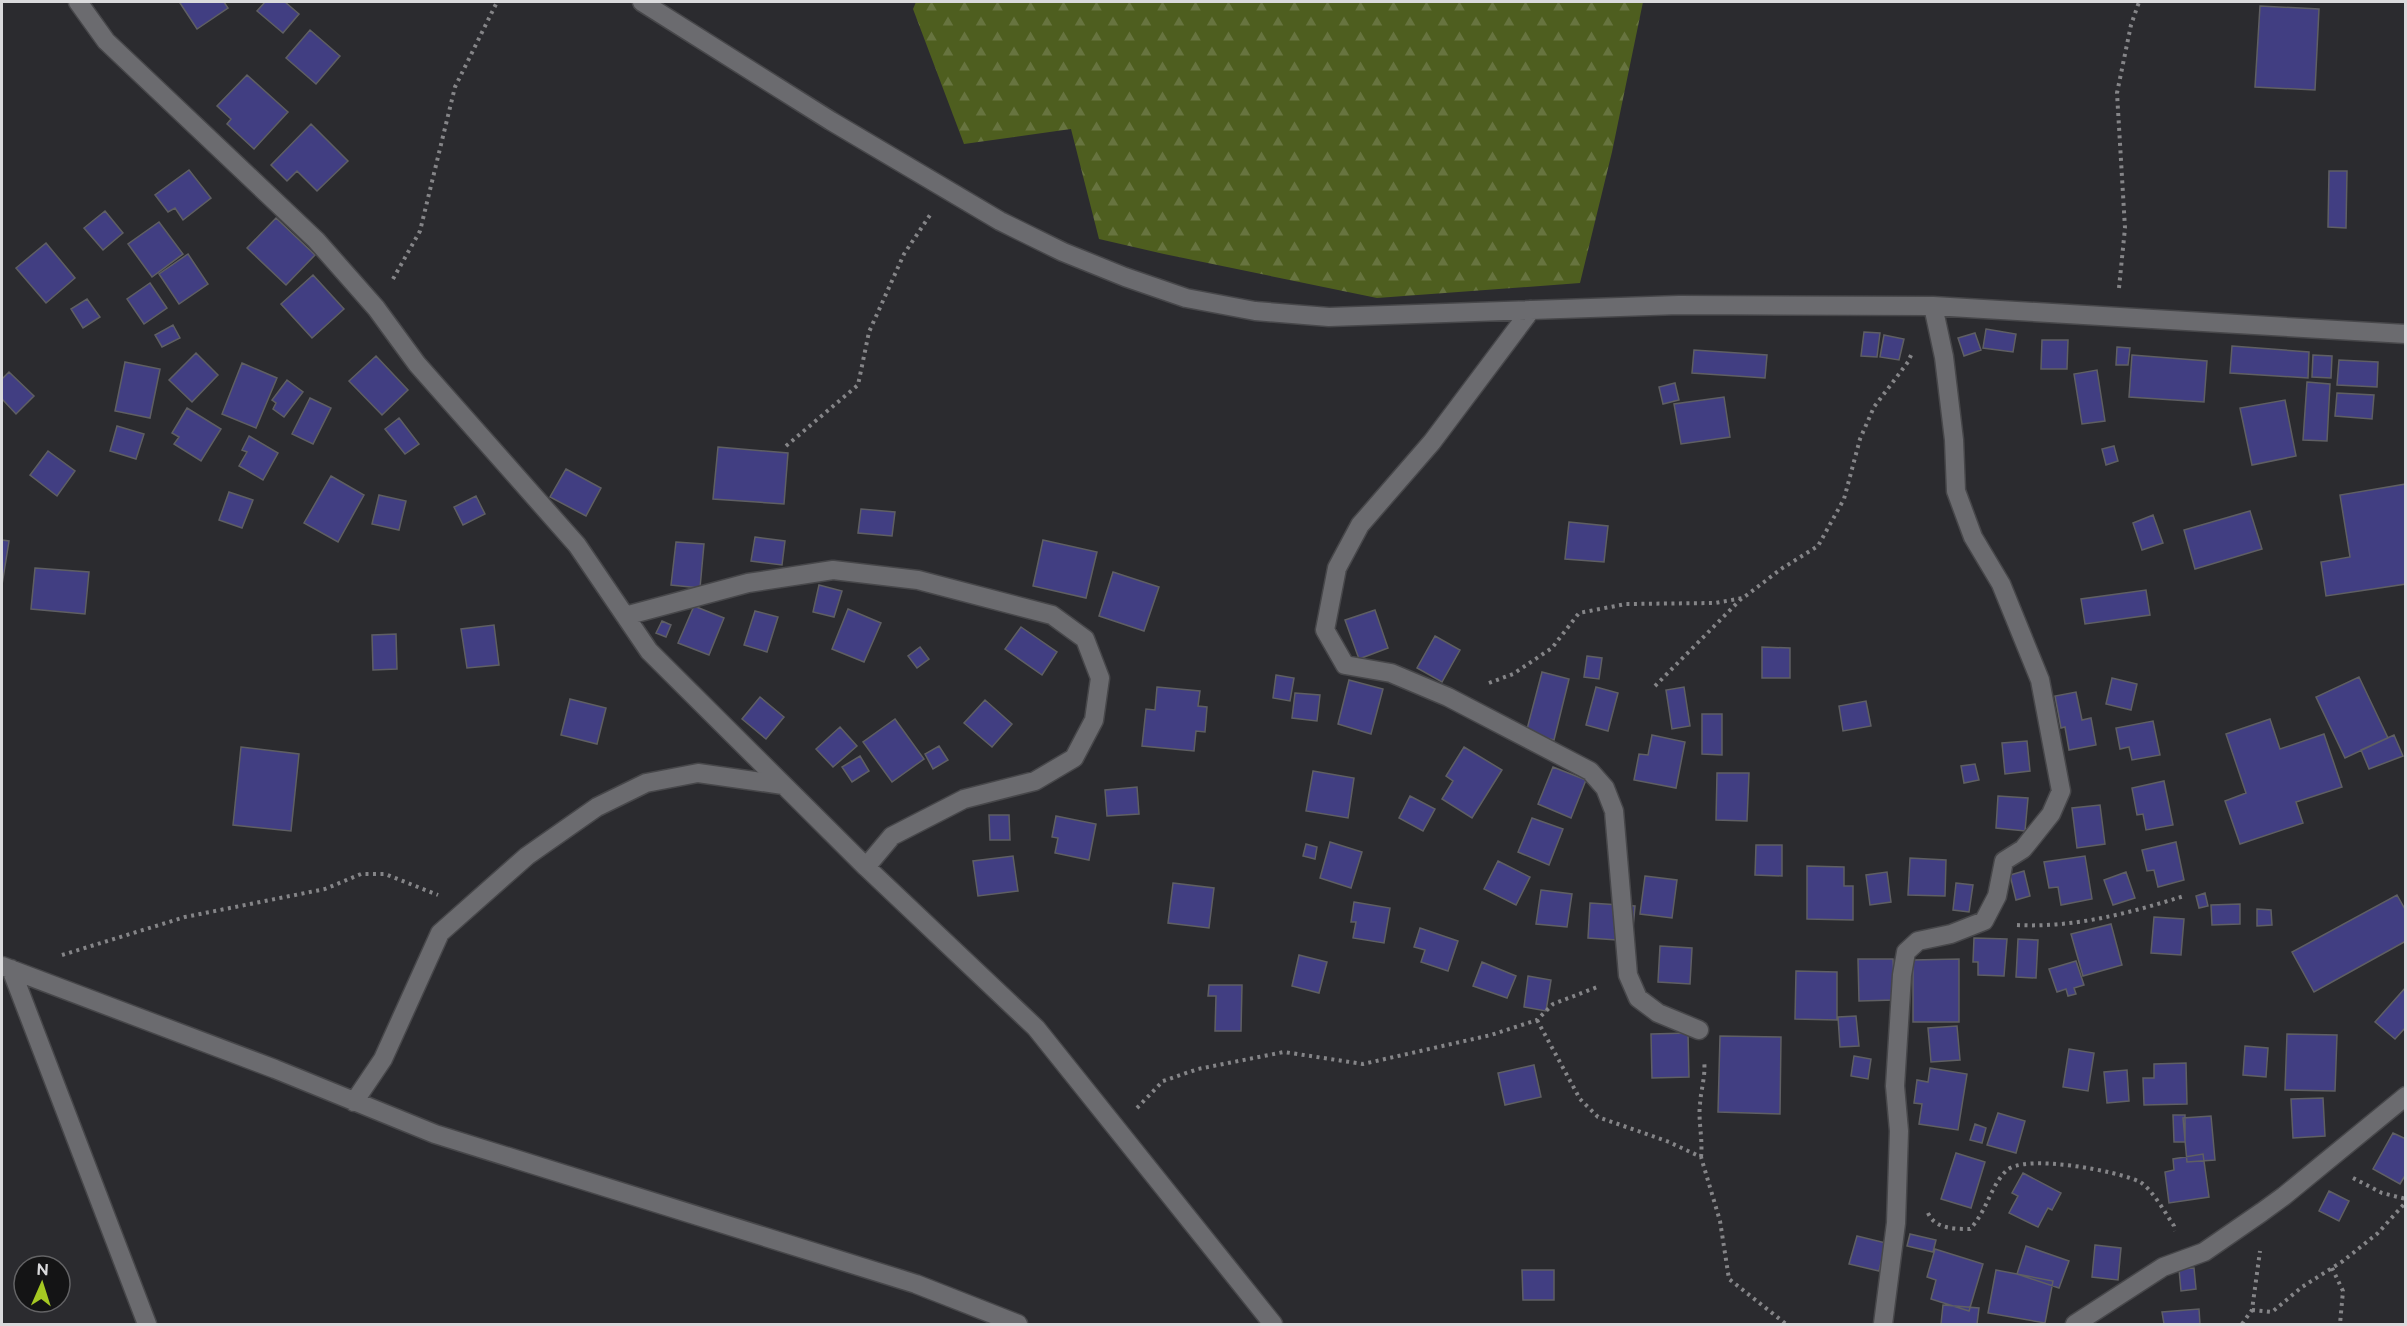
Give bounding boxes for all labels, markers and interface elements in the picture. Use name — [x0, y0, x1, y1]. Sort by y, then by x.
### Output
north arrow — [12, 1254, 72, 1314]
text: N — [36, 1260, 49, 1279]

